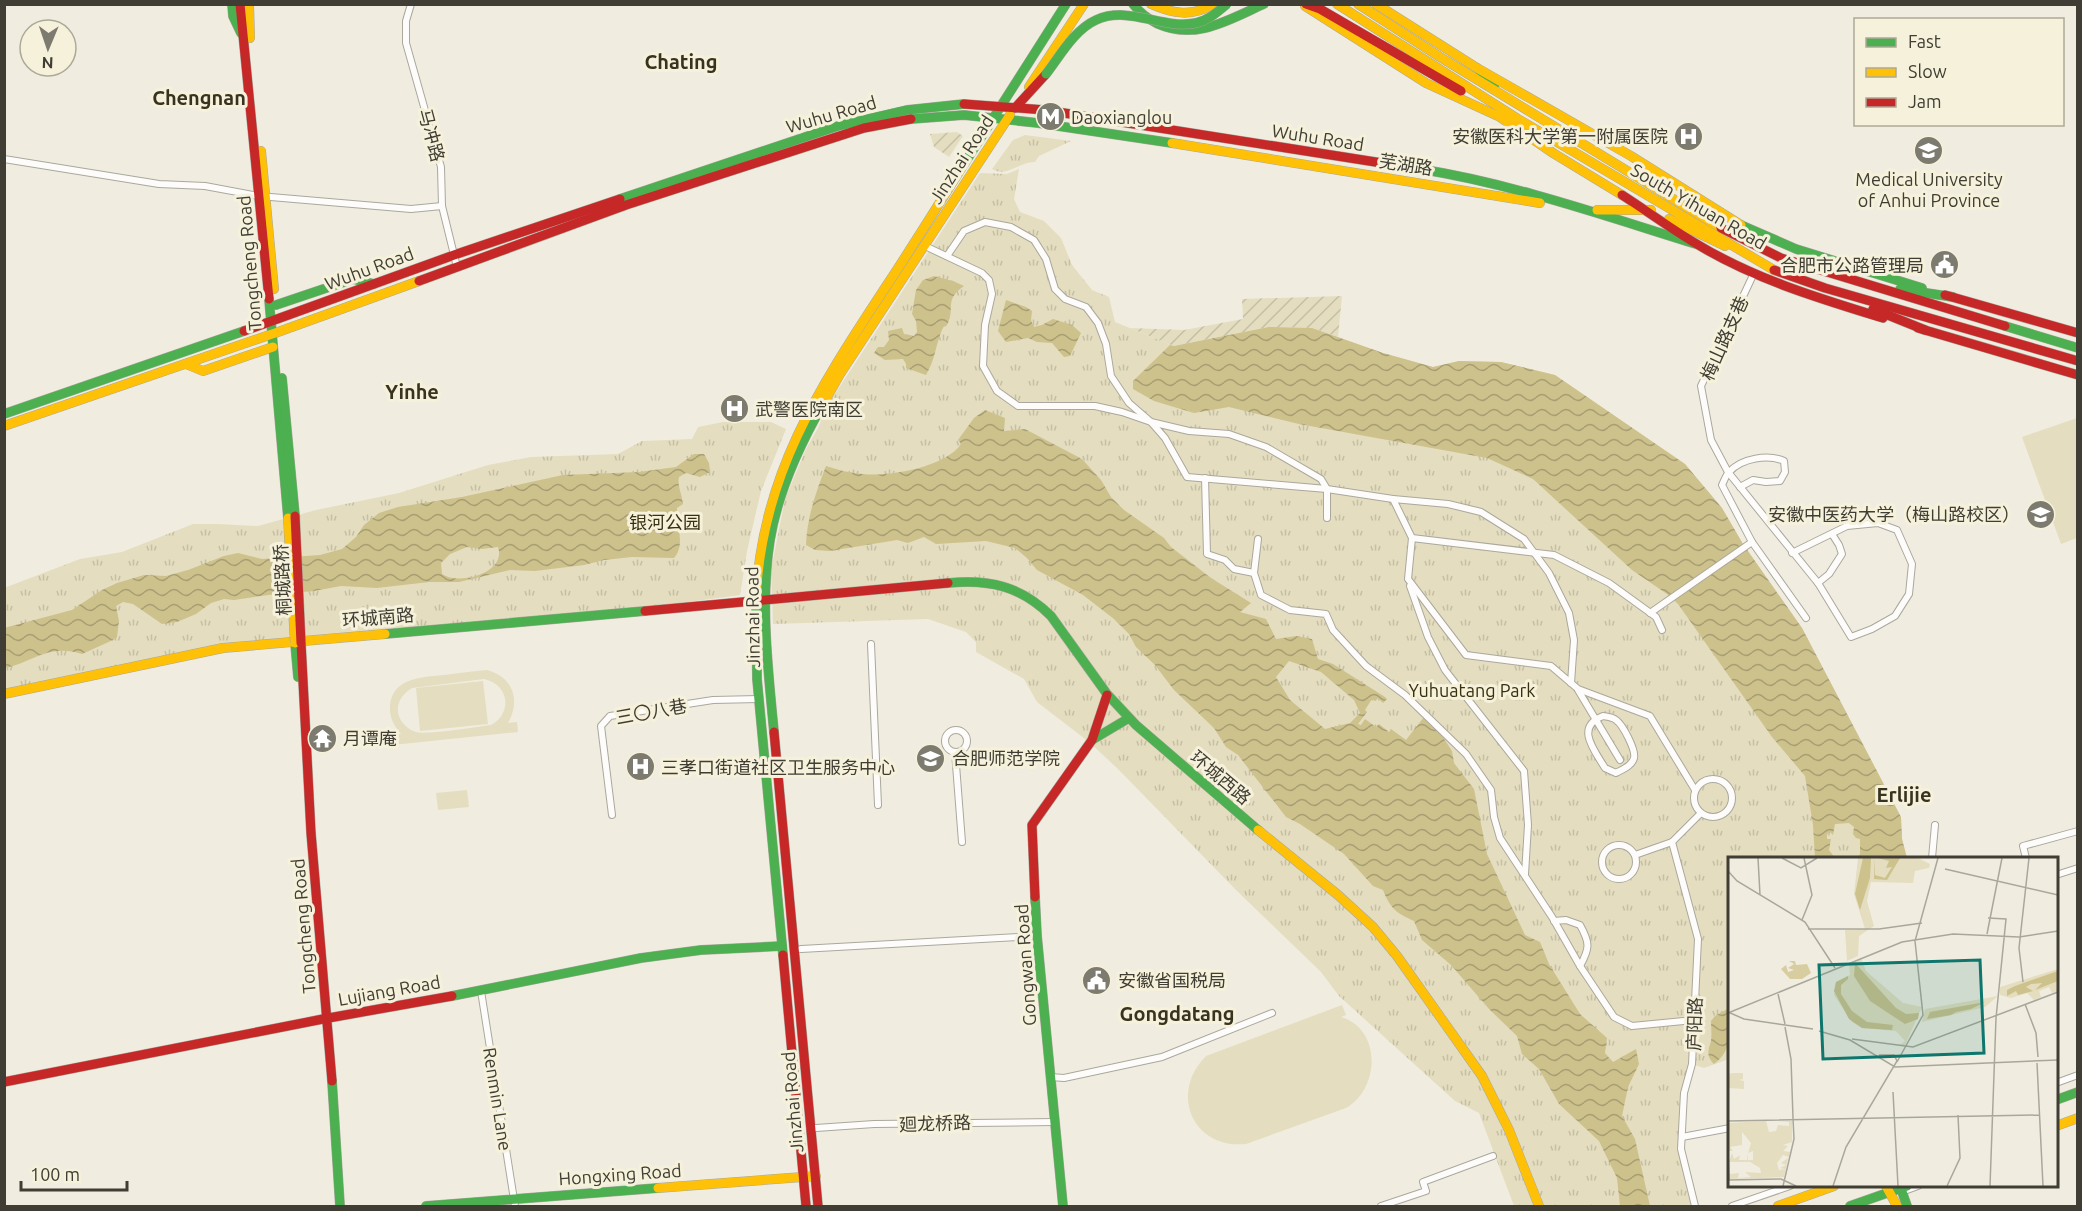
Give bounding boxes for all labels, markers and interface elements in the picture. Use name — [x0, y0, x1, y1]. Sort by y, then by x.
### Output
north arrow — [18, 18, 78, 78]
legend — [1854, 18, 2064, 126]
text: Fast — [1908, 31, 1941, 51]
district label: Chating — [645, 50, 718, 73]
text: N — [41, 54, 54, 72]
text: Slow — [1908, 61, 1947, 81]
district label: Chengnan — [152, 86, 246, 109]
text: Jam — [1908, 91, 1942, 111]
street label: Wuhu Road — [784, 92, 878, 136]
metro station icon: Daoxianglou — [1034, 101, 1066, 133]
street label: 马冲路 — [415, 106, 449, 164]
place label: Daoxianglou — [1071, 107, 1172, 127]
street label: Jinzhai Road — [925, 111, 997, 207]
street label: Wuhu Road — [1271, 120, 1365, 154]
hospital icon: 安徽医科大学第一附属医院 — [1673, 120, 1705, 152]
place label: 安徽医科大学第一附属医院 — [1452, 126, 1668, 146]
school or university icon: Medical University of Anhui Province — [1913, 134, 1945, 166]
street label: 芜湖路 — [1378, 150, 1434, 178]
street label: South Yihuan Road — [1628, 159, 1770, 253]
place label: Medical University of Anhui Province — [1855, 169, 2003, 210]
street label: Tongcheng Road — [233, 195, 265, 331]
street label: Wuhu Road — [322, 243, 416, 293]
public building icon: 合肥市公路管理局 — [1929, 249, 1961, 281]
place label: 合肥市公路管理局 — [1780, 255, 1924, 275]
street label: 梅山路支巷 — [1697, 293, 1751, 383]
district label: Yinhe — [385, 380, 439, 403]
hospital icon: 武警医院南区 — [718, 393, 750, 425]
place label: 武警医院南区 — [755, 399, 863, 419]
school or university icon: 安徽中医药大学（梅山路校区） — [2025, 498, 2057, 530]
place label: 安徽中医药大学（梅山路校区） — [1768, 504, 2020, 524]
park label: 银河公园 — [629, 512, 701, 532]
street label: 桐城路桥 — [270, 544, 294, 616]
street label: Jinzhai Road — [741, 566, 763, 668]
street label: 环城南路 — [341, 604, 415, 630]
park label: Yuhuatang Park — [1409, 680, 1535, 700]
street label: 三〇八巷 — [614, 695, 688, 727]
temple icon: 月谭庵 — [306, 722, 338, 754]
place label: 月谭庵 — [343, 728, 397, 748]
school or university icon: 合肥师范学院 — [915, 742, 947, 774]
street label: 环城西路 — [1187, 746, 1255, 808]
place label: 合肥师范学院 — [952, 748, 1060, 768]
hospital icon: 三孝口街道社区卫生服务中心 — [624, 751, 656, 783]
place label: 三孝口街道社区卫生服务中心 — [661, 757, 895, 777]
district label: Erlijie — [1877, 783, 1931, 806]
inset map — [1728, 857, 2058, 1187]
street label: Tongcheng Road — [287, 858, 319, 994]
street label: Gongwan Road — [1011, 903, 1039, 1027]
public building icon: 安徽省国税局 — [1081, 964, 1113, 996]
place label: 安徽省国税局 — [1118, 970, 1226, 990]
street label: Lujiang Road — [336, 971, 442, 1009]
street label: 庐阳路 — [1683, 997, 1705, 1051]
district label: Gongdatang — [1120, 1002, 1234, 1025]
street label: Renmin Lane — [480, 1046, 516, 1152]
street label: Jinzhai Road — [778, 1051, 806, 1153]
street label: 廻龙桥路 — [899, 1112, 971, 1134]
scale bar — [21, 1154, 128, 1192]
street label: Hongxing Road — [558, 1160, 682, 1188]
text: 100 m — [30, 1164, 80, 1184]

